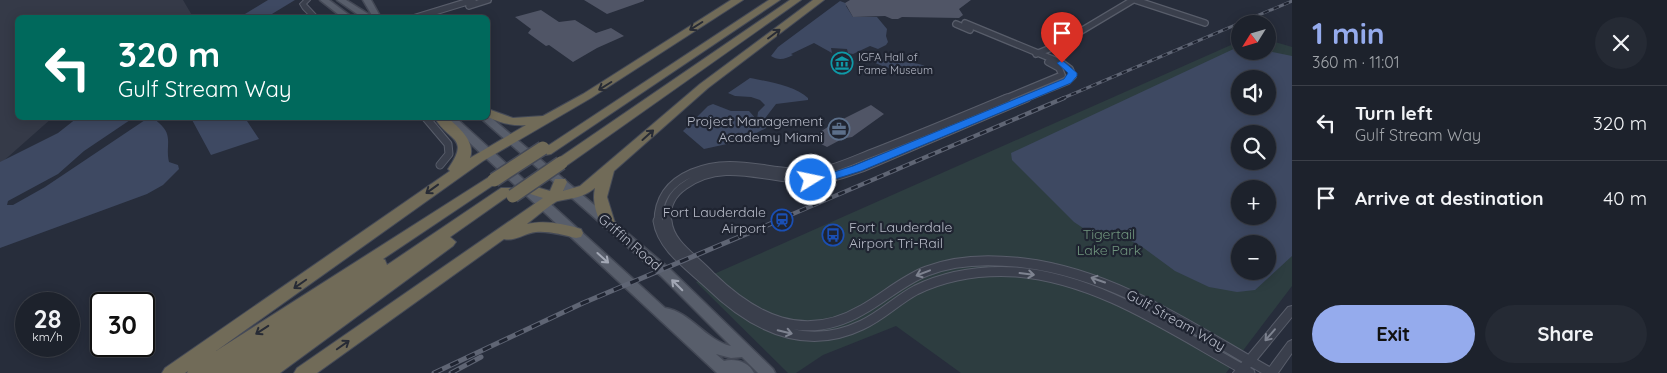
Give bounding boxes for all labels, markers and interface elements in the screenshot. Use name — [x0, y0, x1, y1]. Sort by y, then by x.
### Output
pin — [1041, 12, 1083, 63]
text: 1 min — [1312, 14, 1385, 52]
north arrow — [1231, 15, 1276, 60]
map controls — [1231, 15, 1276, 280]
button: close — [1595, 17, 1647, 69]
icon: arrive — [1048, 19, 1076, 47]
one-way arrow — [690, 21, 704, 31]
one-way arrow — [767, 28, 780, 39]
text: 320 m — [118, 32, 220, 76]
icon: left — [35, 35, 100, 100]
place label: IGFA Hall of Fame Museum — [858, 50, 933, 77]
museum icon: IGFA Hall of Fame Museum — [830, 51, 854, 75]
text: 360 m · 11:01 — [1312, 52, 1400, 72]
button: sound — [1231, 70, 1276, 115]
text: Gulf Stream Way — [118, 75, 291, 103]
one-way arrow — [598, 81, 612, 91]
text: Turn left — [1355, 101, 1433, 125]
icon: left — [1312, 109, 1340, 137]
text: 320 m — [1593, 111, 1647, 135]
place label: Project Management Academy Miami — [687, 112, 823, 146]
office icon: Project Management Academy Miami — [827, 117, 851, 141]
button: search — [1231, 125, 1276, 170]
text: Gulf Stream Way — [1355, 125, 1481, 145]
one-way arrow — [641, 129, 654, 141]
position arrow — [784, 153, 836, 205]
button: + — [1231, 180, 1276, 225]
one-way arrow — [425, 184, 439, 194]
icon: arrive — [1312, 184, 1340, 212]
text: Arrive at destination — [1355, 186, 1544, 210]
text: 40 m — [1603, 186, 1647, 210]
place label: Fort Lauderdale Airport — [663, 203, 766, 237]
station icon: Fort Lauderdale Airport — [770, 208, 794, 232]
street label: Griffin Road — [595, 210, 665, 274]
place label: Fort Lauderdale Airport Tri-Rail — [849, 218, 952, 252]
bus stop icon: Fort Lauderdale Airport Tri-Rail — [821, 223, 845, 247]
park label: Tigertail Lake Park — [1077, 225, 1141, 259]
button: − — [1231, 235, 1276, 280]
one-way arrow — [596, 252, 609, 264]
one-way arrow — [916, 269, 931, 278]
one-way arrow — [1019, 269, 1035, 279]
one-way arrow — [1090, 275, 1106, 284]
one-way arrow — [293, 279, 307, 289]
one-way arrow — [671, 279, 684, 291]
street label: Gulf Stream Way — [1123, 285, 1229, 355]
speed limit sign: 30 — [90, 292, 155, 357]
text: 28 — [34, 303, 61, 334]
button: Exit — [1312, 305, 1475, 363]
button: Share — [1485, 305, 1647, 363]
one-way arrow — [255, 325, 269, 335]
one-way arrow — [777, 328, 793, 337]
one-way arrow — [1265, 328, 1276, 341]
text: km/h — [32, 329, 63, 344]
one-way arrow — [336, 340, 350, 350]

